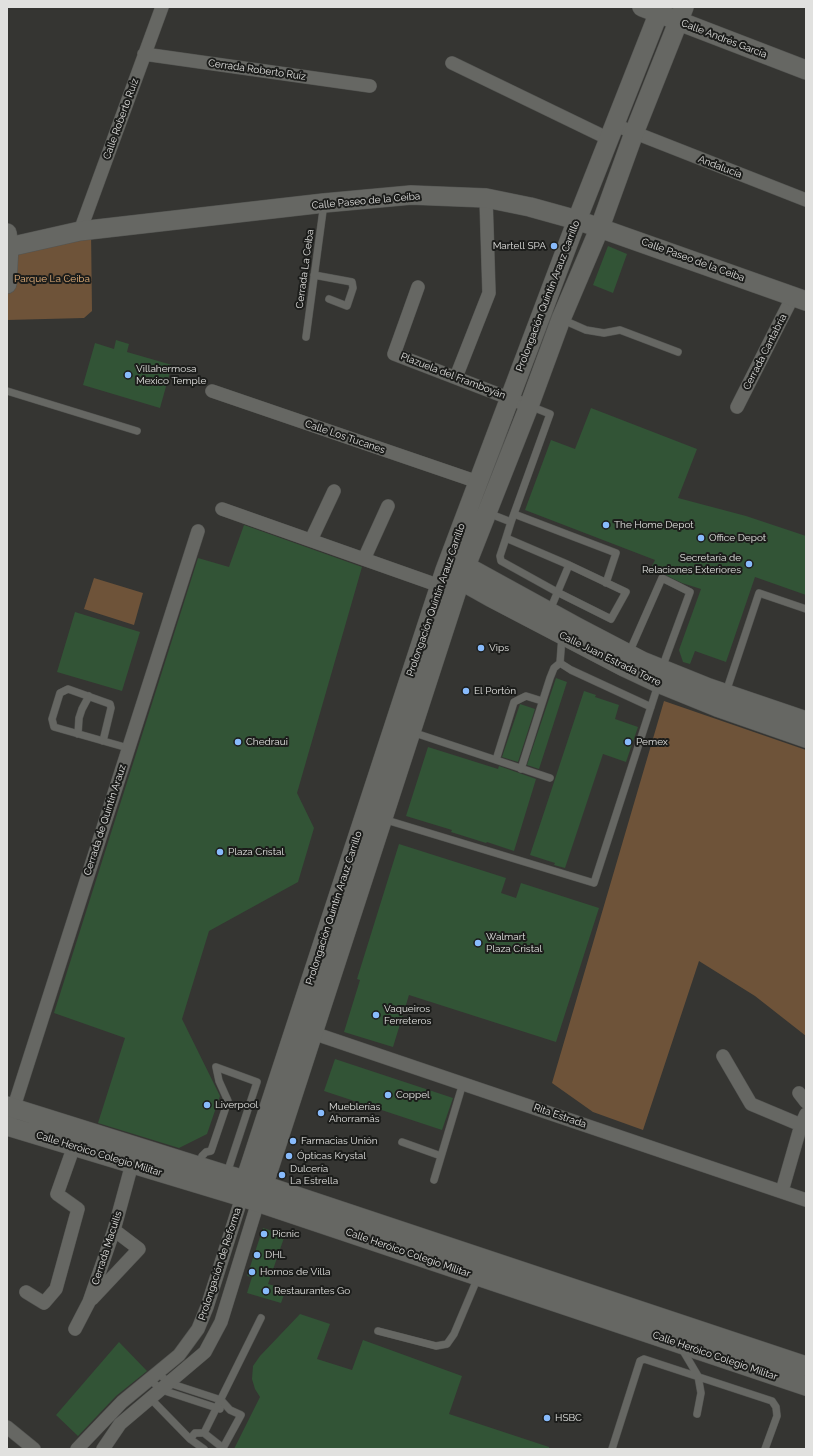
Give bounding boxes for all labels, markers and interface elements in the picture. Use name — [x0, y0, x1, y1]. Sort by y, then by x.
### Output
street label: Calle Andrés García — [680, 17, 768, 61]
street label: Cerrada Roberto Ruíz — [207, 57, 307, 83]
street label: Calle Roberto Ruíz — [101, 77, 141, 161]
street label: Andalucía — [696, 153, 744, 181]
street label: Calle Paseo de la Ceiba — [311, 190, 421, 212]
street label: Prolongación Quintín Arauz Carrillo — [514, 219, 582, 373]
street label: Cerrada La Ceiba — [294, 229, 316, 309]
street label: Calle Paseo de la Ceiba — [640, 236, 746, 284]
place label: Martell SPA — [493, 240, 546, 252]
marker: Martell SPA — [549, 241, 559, 251]
park label: Parque La Ceiba — [14, 273, 90, 285]
street label: Cerrada Cantabria — [741, 312, 789, 392]
street label: Plazuela del Framboyán — [399, 350, 507, 402]
place label: Villahermosa Mexico Temple — [136, 363, 206, 386]
marker: Villahermosa Mexico Temple — [123, 370, 133, 380]
street label: Calle Los Tucanes — [303, 418, 387, 456]
place label: The Home Depot — [614, 519, 694, 531]
marker: The Home Depot — [601, 520, 611, 530]
street label: Prolongación Quintín Arauz Carrillo — [404, 522, 468, 678]
place label: Office Depot — [709, 532, 766, 544]
marker: Office Depot — [696, 533, 706, 543]
place label: Secretaría de Relaciones Exteriores — [642, 552, 741, 576]
marker: Secretaría de Relaciones Exteriores — [744, 559, 754, 569]
street label: Calle Juan Estrada Torre — [557, 629, 663, 689]
place label: Vips — [489, 642, 509, 654]
marker: Vips — [476, 643, 486, 653]
place label: El Portón — [474, 685, 516, 697]
marker: El Portón — [461, 686, 471, 696]
place label: Chedraui — [246, 736, 288, 748]
place label: Pemex — [636, 736, 668, 748]
marker: Chedraui — [233, 737, 243, 747]
marker: Pemex — [623, 737, 633, 747]
street label: Cerrada de Quintín Arauz — [81, 763, 129, 877]
street label: Prolongación Quintín Arauz Carrillo — [303, 830, 365, 986]
place label: Plaza Cristal — [228, 846, 284, 858]
marker: Plaza Cristal — [215, 847, 225, 857]
place label: Walmart Plaza Cristal — [486, 931, 542, 954]
marker: Walmart Plaza Cristal — [473, 938, 483, 948]
place label: Vaqueiros Ferreteros — [384, 1003, 431, 1026]
marker: Vaqueiros Ferreteros — [371, 1010, 381, 1020]
place label: Coppel — [396, 1089, 430, 1101]
marker: Coppel — [383, 1090, 393, 1100]
place label: Liverpool — [215, 1099, 258, 1111]
marker: Liverpool — [202, 1100, 212, 1110]
place label: Mueblerías Ahorramás — [329, 1101, 380, 1124]
street label: Rita Estrada — [532, 1101, 588, 1131]
marker: Mueblerías Ahorramás — [316, 1108, 326, 1118]
street label: Calle Heróico Colegio Militar — [35, 1129, 163, 1179]
place label: Farmacias Unión — [301, 1135, 378, 1147]
marker: Farmacias Unión — [288, 1136, 298, 1146]
place label: Ópticas Krystal — [297, 1150, 366, 1162]
marker: Ópticas Krystal — [284, 1151, 294, 1161]
place label: Dulcería La Estrella — [290, 1163, 338, 1186]
marker: Dulcería La Estrella — [277, 1170, 287, 1180]
street label: Prolongación de Reforma — [196, 1206, 244, 1322]
street label: Cerrada Macuilis — [89, 1210, 125, 1286]
street label: Calle Heróico Colegio Militar — [344, 1226, 472, 1280]
place label: Picnic — [272, 1228, 299, 1240]
marker: Picnic — [259, 1229, 269, 1239]
place label: DHL — [265, 1249, 285, 1261]
marker: DHL — [252, 1250, 262, 1260]
place label: Hornos de Villa — [260, 1266, 330, 1278]
marker: Hornos de Villa — [247, 1267, 257, 1277]
place label: Restaurantes Go — [274, 1285, 350, 1297]
marker: Restaurantes Go — [261, 1286, 271, 1296]
street label: Calle Heróico Colegio Militar — [651, 1329, 779, 1383]
place label: HSBC — [555, 1412, 582, 1424]
marker: HSBC — [542, 1413, 552, 1423]

